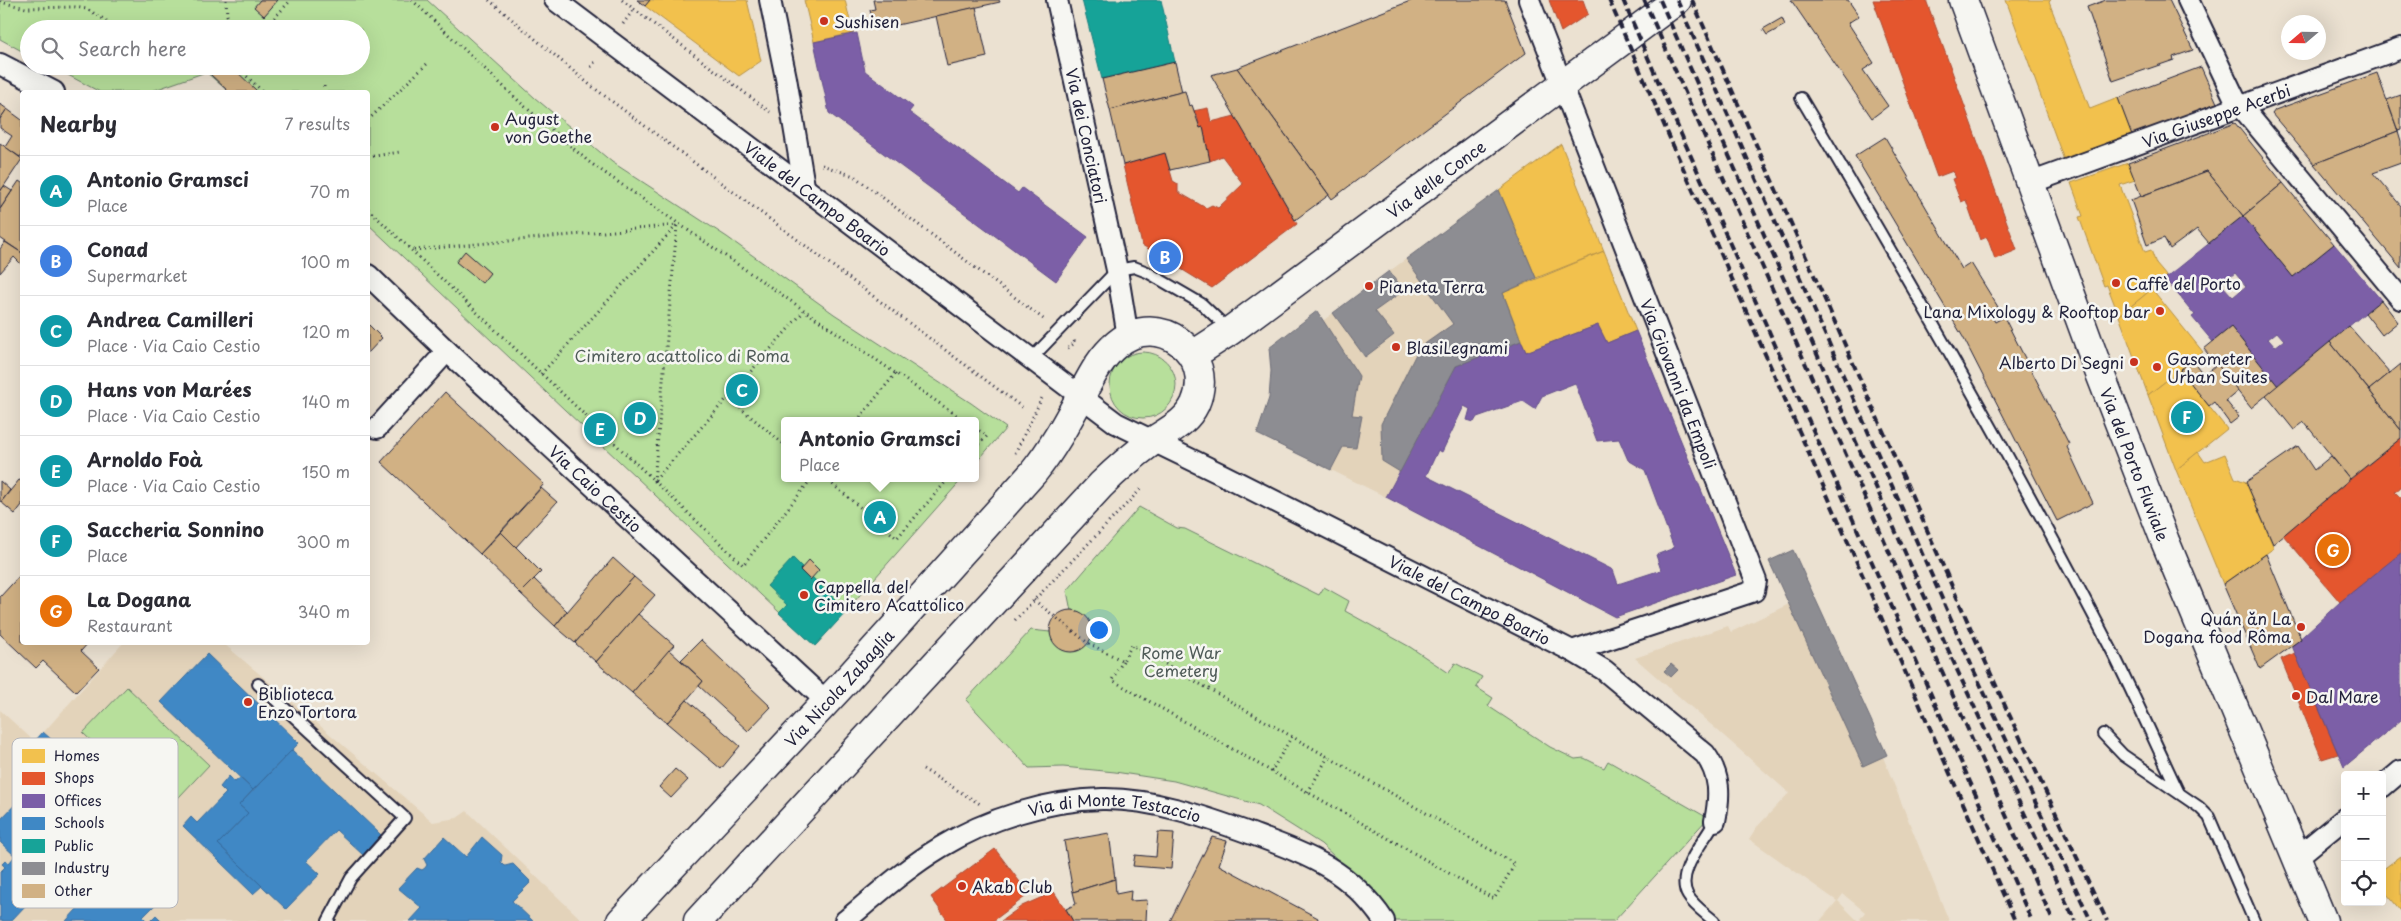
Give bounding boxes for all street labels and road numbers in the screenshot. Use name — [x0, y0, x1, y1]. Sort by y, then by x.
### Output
street label: Via dei Conciatori — [1060, 66, 1114, 206]
street label: Via Giuseppe Acerbi — [2139, 77, 2294, 153]
street label: Via delle Conce — [1381, 134, 1490, 223]
street label: Viale del Campo Boario — [739, 135, 896, 261]
street label: Via Giovanni da Empoli — [1635, 295, 1723, 472]
street label: Via del Porto Fluviale — [2094, 384, 2176, 544]
street label: Via Caio Cestio — [544, 439, 648, 538]
street label: Viale del Campo Boario — [1385, 549, 1555, 650]
street label: Via Nicola Zabaglia — [778, 623, 899, 752]
street label: Via di Monte Testaccio — [1025, 787, 1204, 828]

